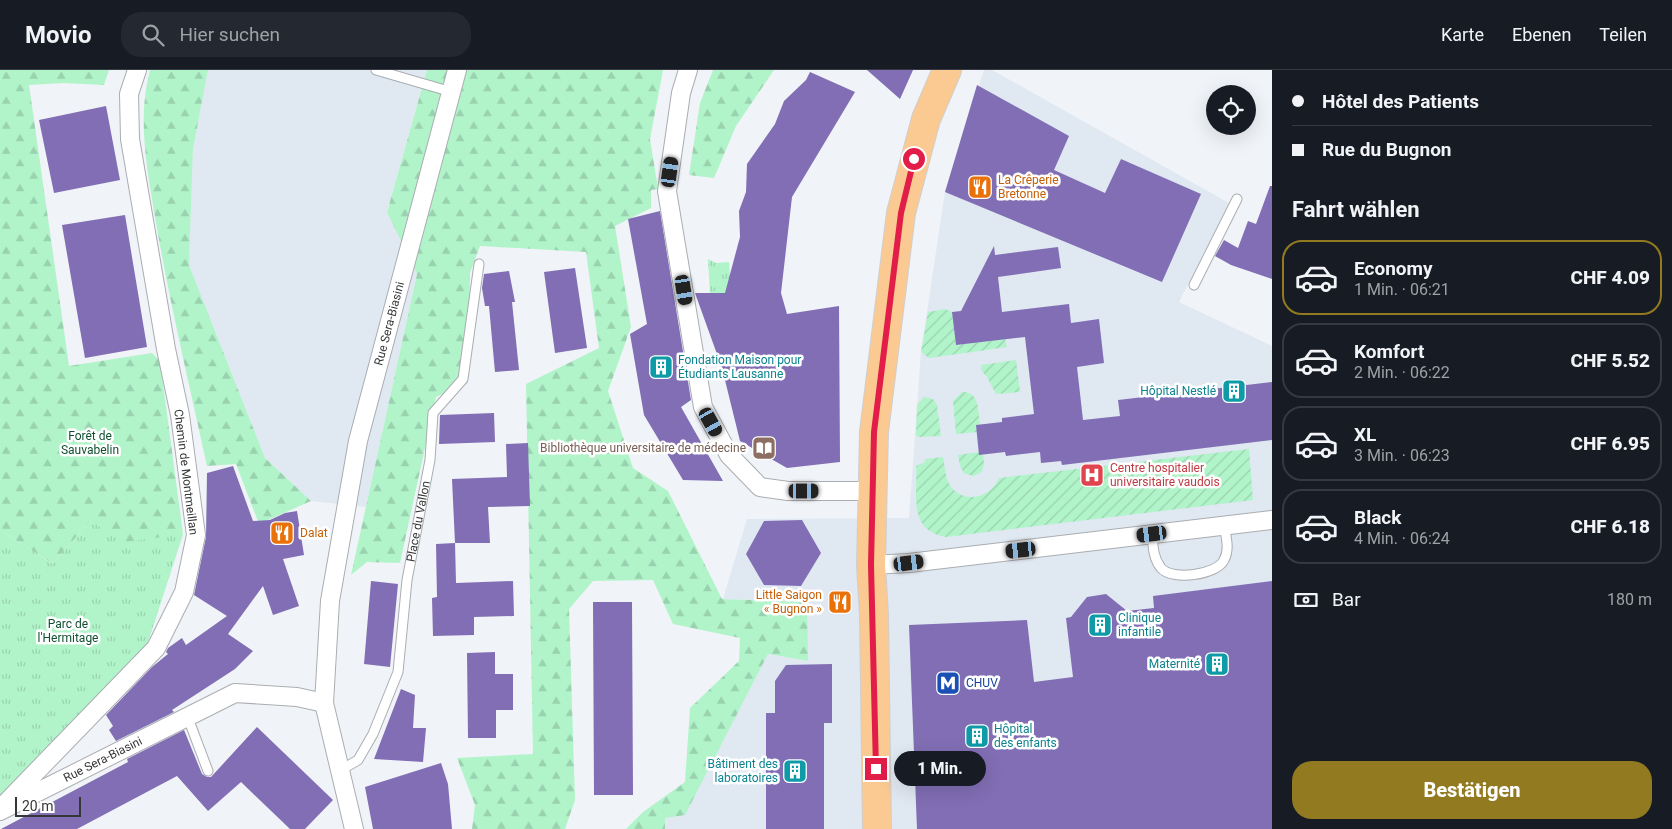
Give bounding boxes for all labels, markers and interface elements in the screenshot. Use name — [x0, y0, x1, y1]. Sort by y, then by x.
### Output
search box — [121, 12, 471, 57]
text: Movio — [25, 21, 91, 49]
icon: search — [139, 21, 167, 49]
text: Hier suchen — [179, 23, 280, 46]
text: Karte — [1441, 24, 1484, 45]
text: Ebenen — [1512, 24, 1571, 45]
text: Teilen — [1599, 24, 1647, 45]
map controls — [1206, 85, 1256, 135]
button: locate — [1206, 85, 1256, 135]
text: Hôtel des Patients — [1322, 90, 1479, 113]
text: Rue du Bugnon — [1322, 138, 1452, 161]
route start — [903, 148, 925, 170]
car — [660, 156, 679, 188]
place label: La Crêperie Bretonne — [998, 173, 1059, 201]
restaurant icon: La Crêperie Bretonne — [967, 174, 993, 200]
text: Fahrt wählen — [1292, 197, 1420, 222]
icon: car — [1294, 255, 1339, 300]
text: Economy — [1354, 257, 1433, 280]
text: CHF 4.09 — [1571, 266, 1650, 289]
car — [674, 274, 693, 306]
street label: Rue Sera-Biasini — [371, 280, 407, 367]
text: 1 Min. · 06:21 — [1354, 280, 1450, 299]
icon: car — [1294, 338, 1339, 383]
text: Komfort — [1354, 340, 1424, 363]
text: CHF 5.52 — [1571, 349, 1650, 372]
place label: Fondation Maison pour Étudiants Lausanne — [678, 353, 801, 381]
building icon: Fondation Maison pour Étudiants Lausanne — [648, 354, 674, 380]
text: 2 Min. · 06:22 — [1354, 363, 1450, 382]
building icon: Hôpital Nestlé — [1221, 378, 1247, 404]
place label: Hôpital Nestlé — [1140, 384, 1216, 398]
car — [697, 405, 724, 439]
street label: Chemin de Montmeillan — [171, 408, 201, 536]
icon: car — [1294, 421, 1339, 466]
text: XL — [1354, 423, 1376, 446]
park label: Forêt de Sauvabelin — [61, 429, 119, 457]
text: CHF 6.95 — [1571, 432, 1650, 455]
library icon: Bibliothèque universitaire de médecine — [751, 435, 777, 461]
place label: Bibliothèque universitaire de médecine — [540, 441, 746, 455]
text: 3 Min. · 06:23 — [1354, 446, 1450, 465]
place label: Centre hospitalier universitaire vaudois — [1110, 461, 1220, 489]
hospital icon: Centre hospitalier universitaire vaudois — [1079, 462, 1105, 488]
street label: Place du Vallon — [404, 480, 433, 563]
car — [789, 484, 819, 499]
icon: car — [1294, 504, 1339, 549]
text: Black — [1354, 506, 1401, 529]
text: CHF 6.18 — [1571, 515, 1650, 538]
restaurant icon: Dalat — [269, 520, 295, 546]
car — [1136, 525, 1167, 543]
place label: Dalat — [300, 526, 328, 540]
text: 4 Min. · 06:24 — [1354, 529, 1450, 548]
car — [1005, 541, 1036, 559]
car — [893, 554, 924, 572]
icon: cash — [1292, 586, 1320, 614]
place label: Little Saigon « Bugnon » — [756, 588, 822, 616]
text: Bar — [1332, 588, 1361, 611]
restaurant icon: Little Saigon « Bugnon » — [827, 589, 853, 615]
text: 180 m — [1607, 590, 1652, 609]
place label: Clinique infantile — [1118, 611, 1161, 639]
building icon: Clinique infantile — [1087, 612, 1113, 638]
park label: Parc de l'Hermitage — [37, 617, 99, 645]
building icon: Maternité — [1204, 651, 1230, 677]
place label: Maternité — [1149, 657, 1200, 671]
metro station icon: CHUV — [935, 670, 961, 696]
place label: CHUV — [966, 676, 998, 690]
place label: Hôpital des enfants — [994, 722, 1057, 750]
building icon: Hôpital des enfants — [964, 723, 990, 749]
street label: Rue Sera-Biasini — [61, 734, 145, 785]
callout: 1 Min. — [894, 752, 986, 786]
place label: Bâtiment des laboratoires — [707, 757, 778, 785]
building icon: Bâtiment des laboratoires — [782, 758, 808, 784]
route end — [865, 758, 887, 780]
text: 1 Min. — [917, 759, 963, 778]
button: Bestätigen — [1292, 761, 1652, 819]
scale bar — [15, 794, 81, 817]
text: 20 m — [22, 798, 54, 814]

